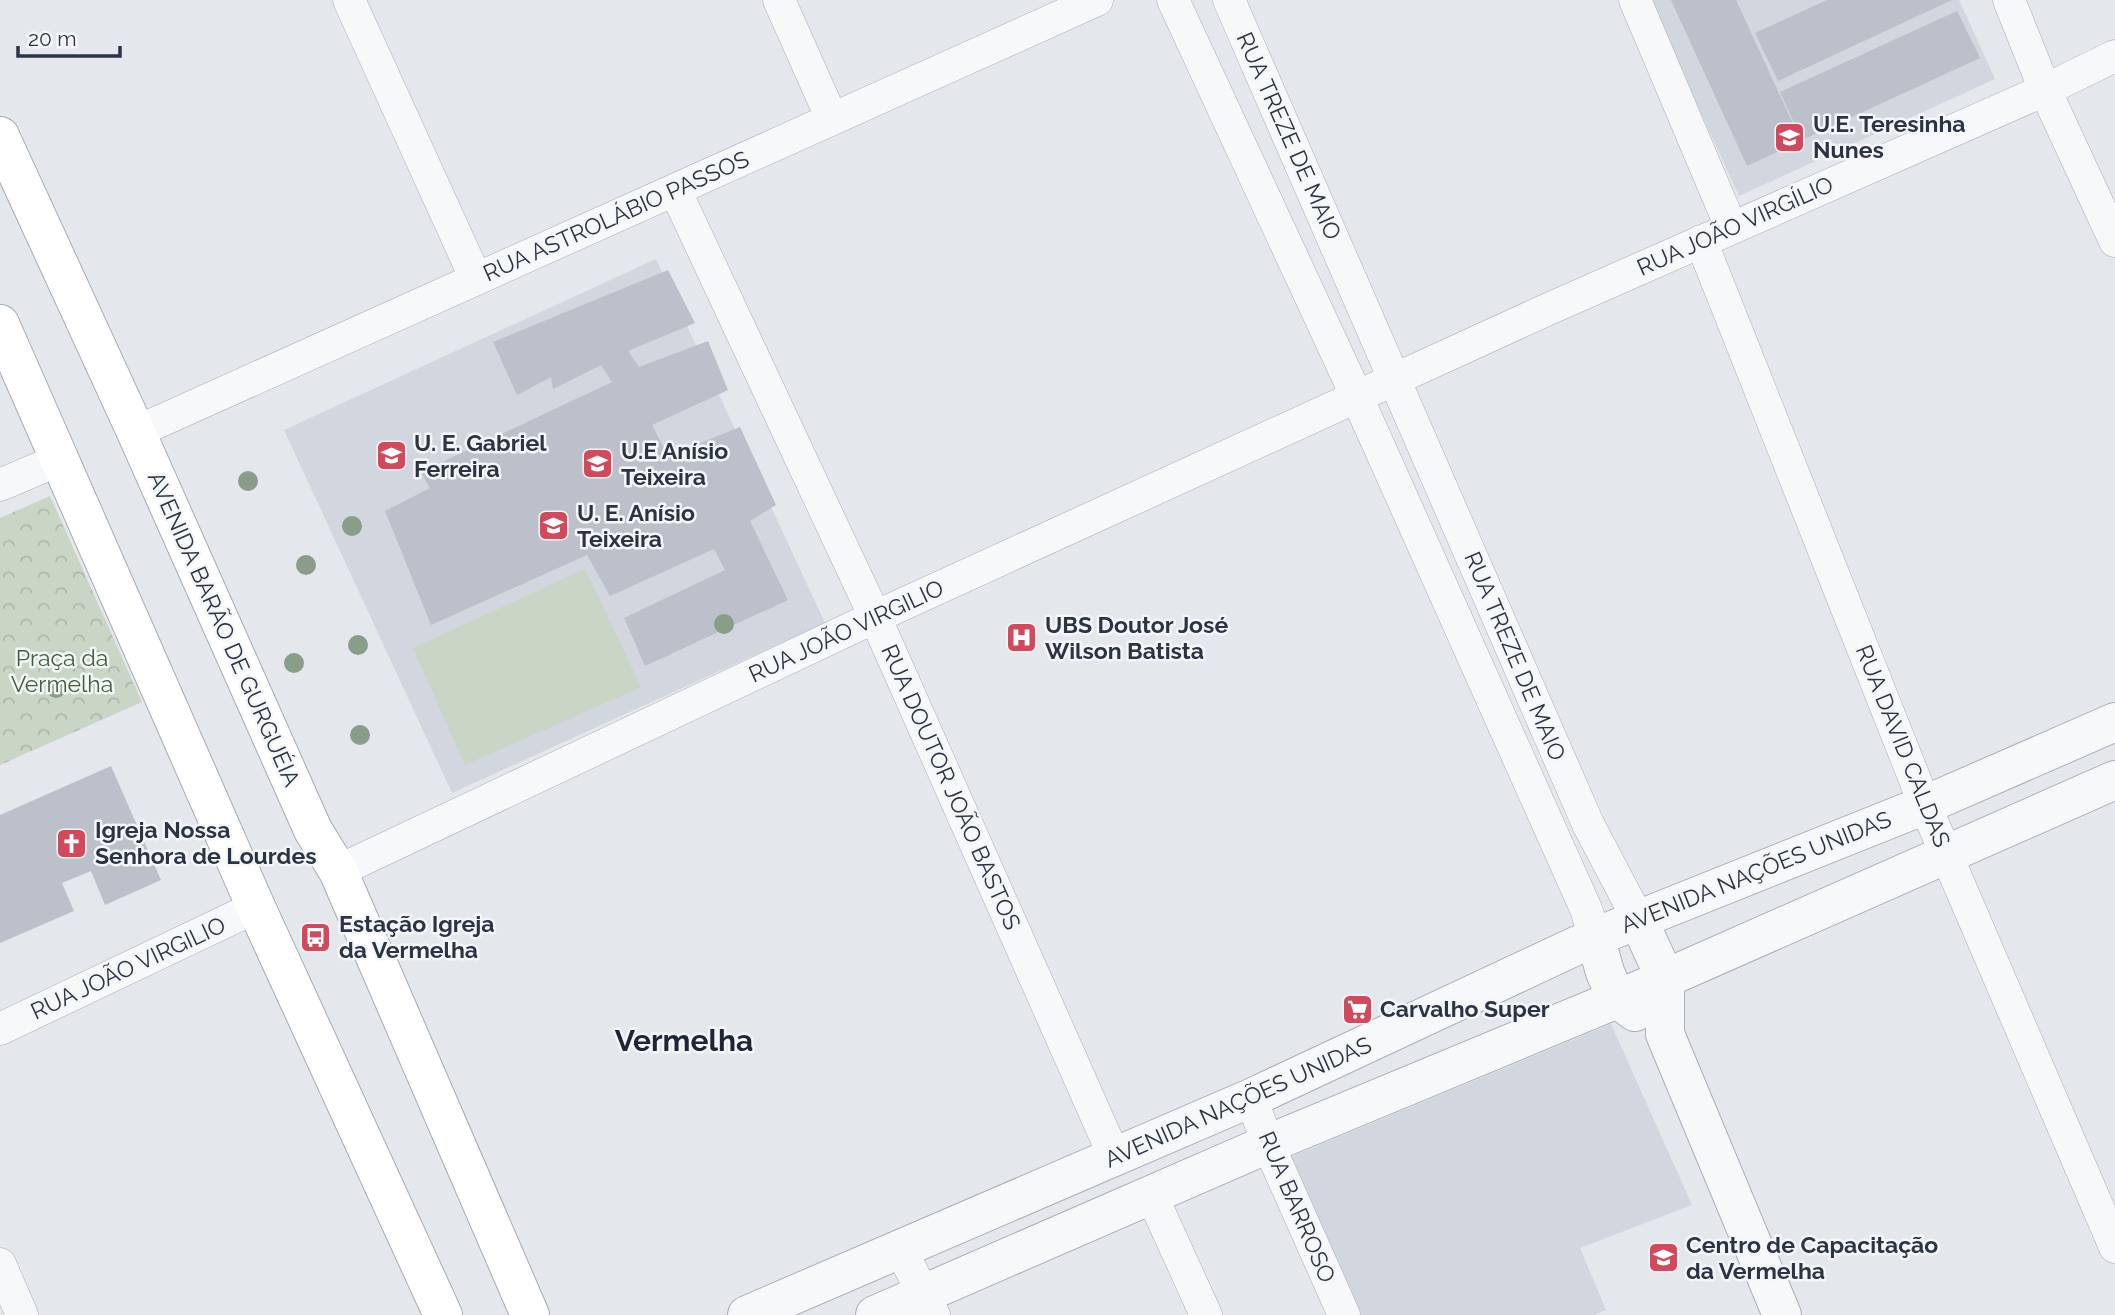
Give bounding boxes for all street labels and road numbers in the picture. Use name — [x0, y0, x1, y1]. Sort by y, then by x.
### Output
street label: RUA TREZE DE MAIO — [1232, 28, 1347, 244]
street label: RUA ASTROLÁBIO PASSOS — [479, 145, 753, 286]
street label: RUA JOÃO VIRGÍLIO — [1633, 170, 1837, 281]
street label: AVENIDA BARÃO DE GURGUÉIA — [143, 467, 306, 791]
street label: RUA TREZE DE MAIO — [1459, 547, 1572, 764]
street label: RUA JOÃO VIRGILIO — [744, 574, 947, 688]
street label: RUA DOUTOR JOÃO BASTOS — [876, 640, 1027, 934]
street label: RUA DAVID CALDAS — [1851, 641, 1956, 851]
street label: AVENIDA NAÇÕES UNIDAS — [1617, 805, 1895, 938]
street label: RUA JOÃO VIRGILIO — [26, 911, 229, 1025]
street label: AVENIDA NAÇÕES UNIDAS — [1100, 1030, 1375, 1173]
street label: RUA BARROSO — [1253, 1127, 1341, 1286]

